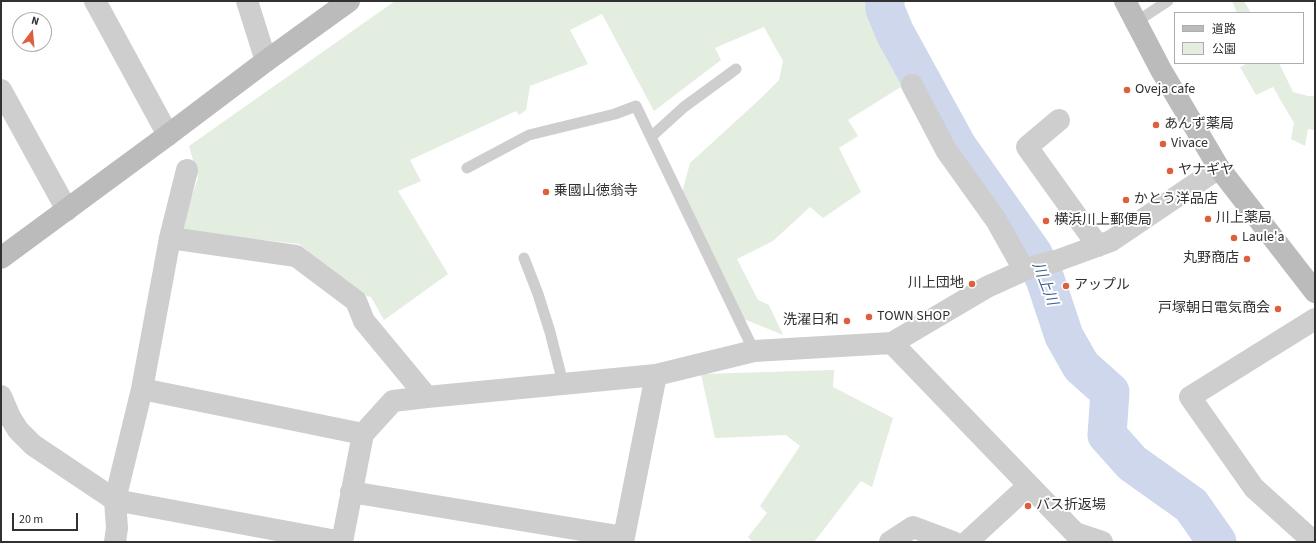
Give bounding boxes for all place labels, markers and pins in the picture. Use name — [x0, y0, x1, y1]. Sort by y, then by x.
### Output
place label: Oveja cafe — [1135, 82, 1195, 98]
marker: Oveja cafe — [1122, 85, 1132, 95]
place label: あんず薬局 — [1164, 117, 1234, 133]
marker: あんず薬局 — [1151, 120, 1161, 130]
place label: Vivace — [1171, 136, 1208, 152]
marker: Vivace — [1158, 139, 1168, 149]
place label: ヤナギヤ — [1178, 163, 1234, 179]
marker: ヤナギヤ — [1165, 166, 1175, 176]
place label: 乗國山徳翁寺 — [554, 184, 638, 200]
marker: 乗國山徳翁寺 — [541, 187, 551, 197]
place label: かとう洋品店 — [1134, 192, 1218, 208]
marker: かとう洋品店 — [1121, 195, 1131, 205]
place label: 川上薬局 — [1216, 211, 1272, 227]
place label: 横浜川上郵便局 — [1054, 213, 1152, 229]
marker: 川上薬局 — [1203, 214, 1213, 224]
marker: 横浜川上郵便局 — [1041, 216, 1051, 226]
place label: Laule'a — [1242, 230, 1285, 246]
marker: Laule'a — [1229, 233, 1239, 243]
place label: 丸野商店 — [1183, 251, 1239, 267]
marker: 丸野商店 — [1242, 254, 1252, 264]
place label: 川上団地 — [908, 276, 964, 292]
place label: アップル — [1074, 278, 1130, 294]
marker: 川上団地 — [967, 279, 977, 289]
marker: アップル — [1061, 281, 1071, 291]
place label: 戸塚朝日電気商会 — [1158, 301, 1270, 317]
marker: 戸塚朝日電気商会 — [1273, 304, 1283, 314]
place label: TOWN SHOP — [877, 309, 950, 325]
marker: TOWN SHOP — [864, 312, 874, 322]
place label: 洗濯日和 — [783, 313, 839, 329]
marker: 洗濯日和 — [842, 316, 852, 326]
place label: バス折返場 — [1036, 498, 1106, 514]
marker: バス折返場 — [1023, 501, 1033, 511]

